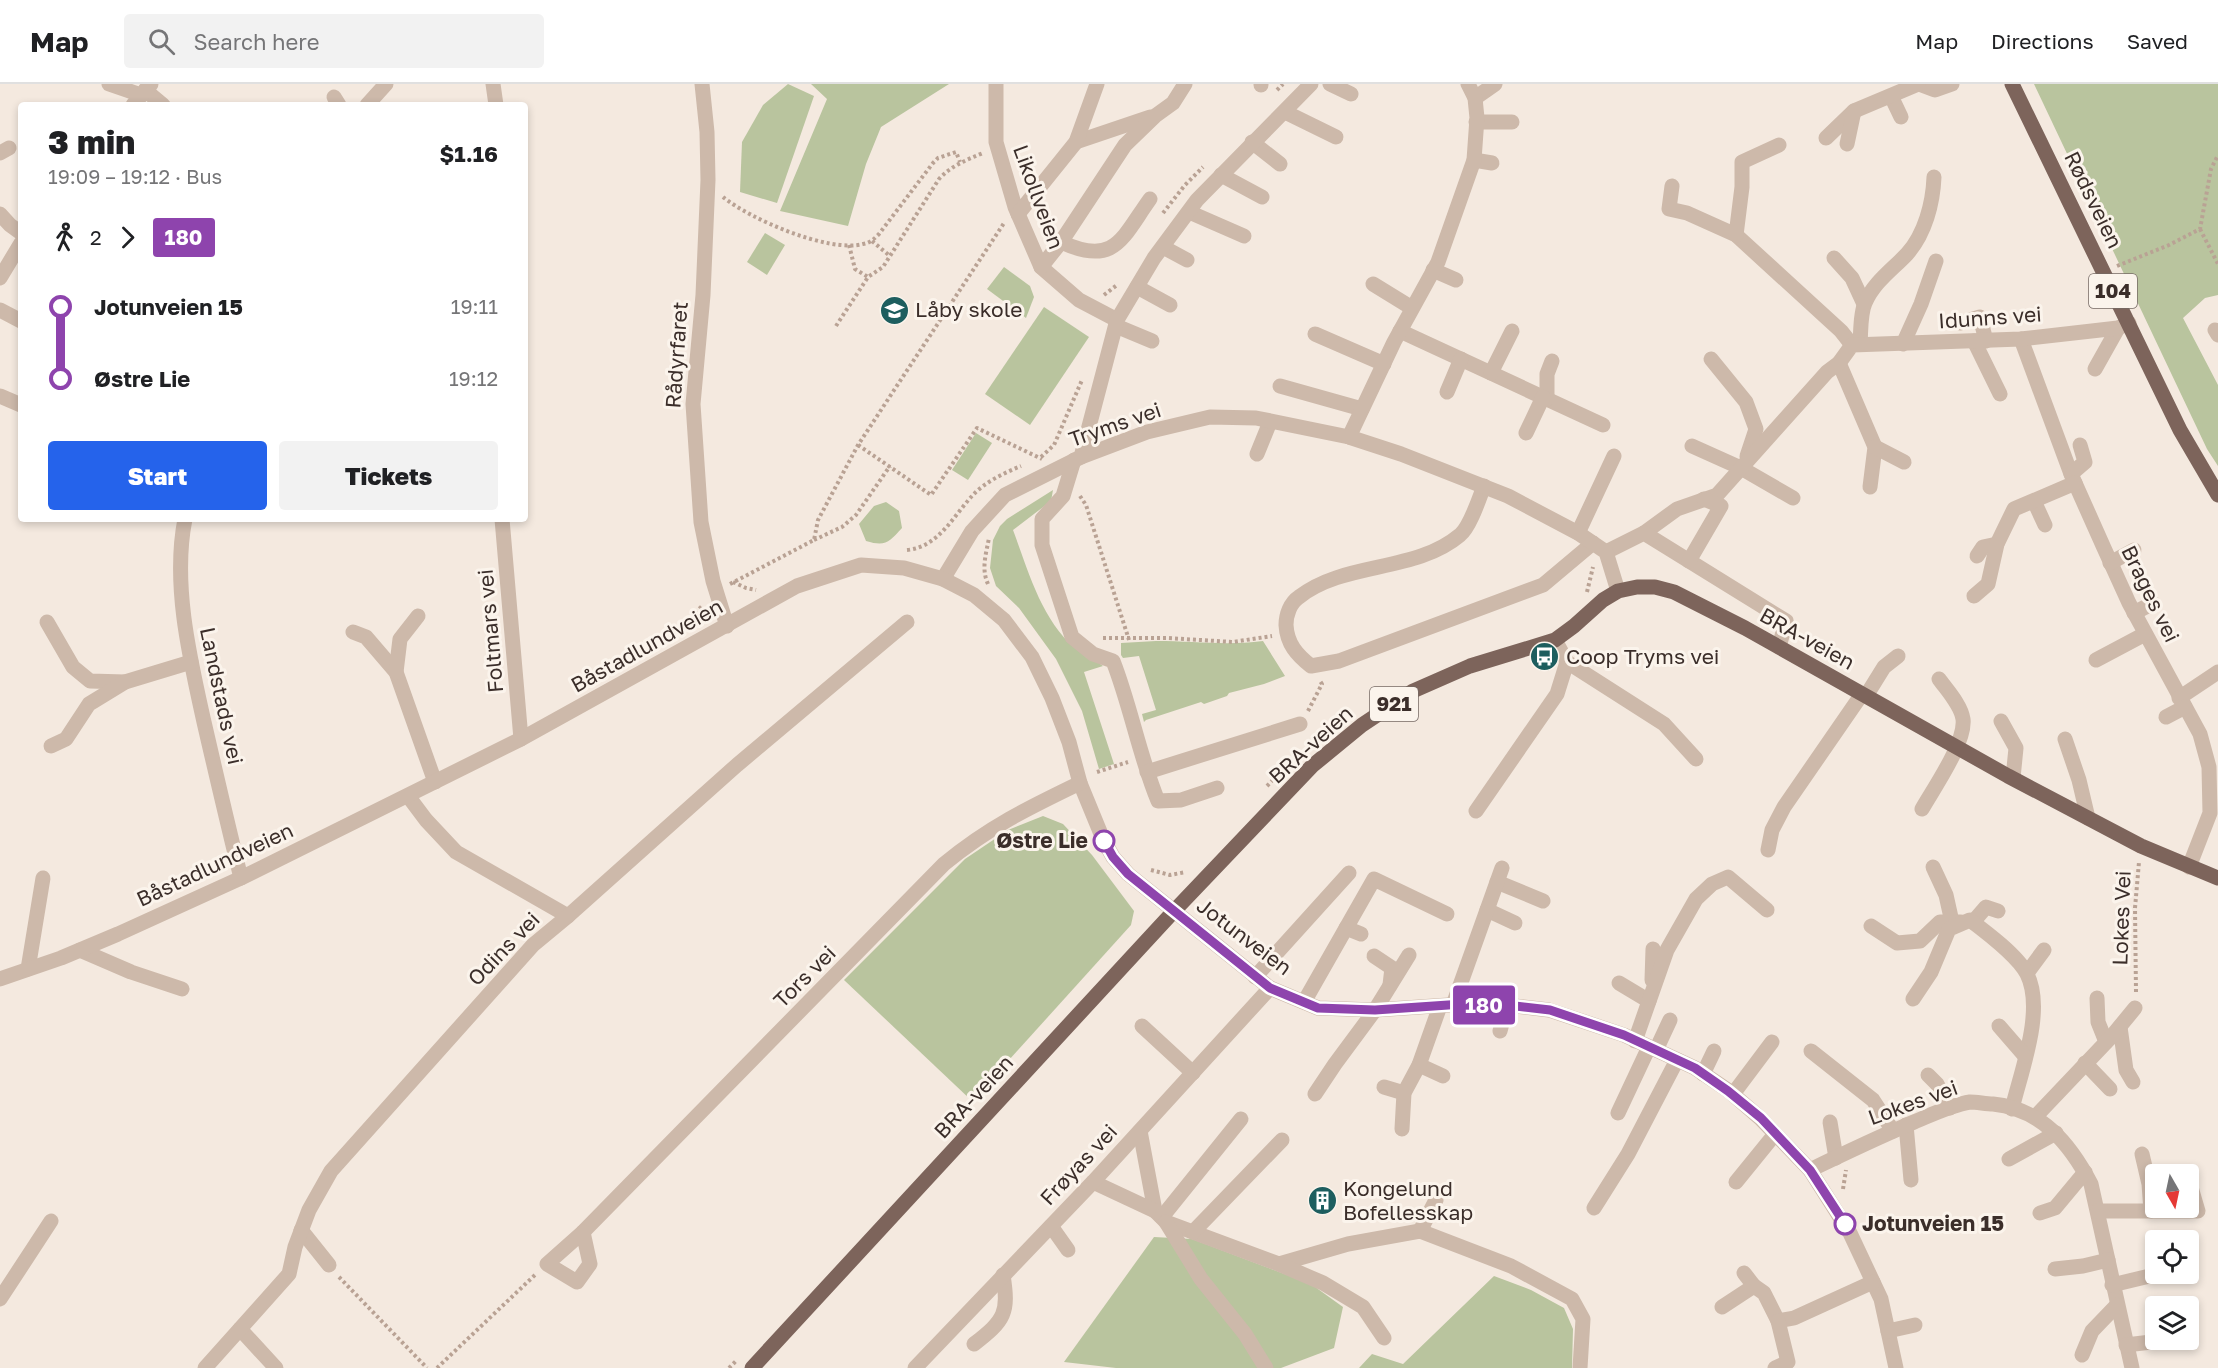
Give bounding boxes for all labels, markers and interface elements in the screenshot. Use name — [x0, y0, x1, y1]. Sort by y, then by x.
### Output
search box — [124, 14, 544, 68]
text: Map — [30, 25, 88, 58]
icon: search — [145, 25, 178, 58]
text: Search here — [193, 28, 319, 55]
text: Map — [1915, 28, 1958, 54]
text: Directions — [1991, 28, 2094, 54]
text: Saved — [2127, 28, 2188, 54]
text: 3 min — [48, 122, 135, 161]
text: $1.16 — [440, 140, 498, 167]
street label: Likollveien — [1008, 141, 1070, 252]
street label: Rødsveien — [2059, 147, 2129, 252]
text: 19:09 – 19:12 · Bus — [48, 164, 222, 188]
icon: walk — [48, 221, 81, 254]
icon: forward — [111, 221, 144, 254]
text: 180 — [165, 224, 203, 250]
text: 2 — [90, 225, 102, 249]
road number: 104 — [2089, 274, 2137, 308]
text: Jotunveien 15 — [94, 293, 243, 320]
text: 19:11 — [451, 294, 498, 318]
school or university icon: Låby skole — [878, 294, 910, 326]
place label: Låby skole — [915, 296, 1022, 322]
street label: Idunns vei — [1937, 300, 2042, 334]
street label: Rådyrfaret — [659, 301, 693, 409]
text: Østre Lie — [94, 365, 190, 392]
text: 19:12 — [449, 366, 498, 390]
street label: Tryms vei — [1065, 396, 1164, 452]
button: Start — [48, 441, 267, 510]
button: Tickets — [279, 441, 498, 510]
street label: Brages vei — [2116, 541, 2185, 646]
street label: Foltmars vei — [472, 568, 508, 694]
street label: Båstadlundveien — [566, 593, 727, 698]
street label: BRA-veien — [1756, 601, 1859, 675]
street label: Landstads vei — [195, 625, 249, 767]
bus stop icon: Coop Tryms vei — [1529, 641, 1561, 673]
place label: Coop Tryms vei — [1566, 643, 1719, 669]
road number: 921 — [1370, 687, 1418, 721]
street label: BRA-veien — [1263, 700, 1358, 789]
street label: Båstadlundveien — [132, 816, 297, 912]
place label: Østre Lie — [996, 827, 1088, 853]
marker: Østre Lie — [1093, 830, 1115, 852]
street label: Lokes Vei — [2106, 870, 2136, 966]
street label: Jotunveien — [1192, 892, 1297, 980]
street label: Odins vei — [462, 906, 545, 991]
street label: Tors vei — [768, 940, 841, 1013]
line badge: 180 — [1450, 986, 1518, 1024]
text: 180 — [1465, 992, 1503, 1018]
street label: BRA-veien — [928, 1049, 1018, 1143]
street label: Lokes vei — [1864, 1074, 1961, 1130]
street label: Frøyas vei — [1034, 1118, 1122, 1210]
north arrow — [2145, 1164, 2199, 1218]
map controls — [2145, 1164, 2199, 1350]
place label: Kongelund Bofellesskap — [1343, 1175, 1473, 1225]
building icon: Kongelund Bofellesskap — [1306, 1185, 1338, 1217]
place label: Jotunveien 15 — [1862, 1210, 2004, 1236]
marker: Jotunveien 15 — [1834, 1213, 1856, 1235]
button: locate — [2145, 1230, 2199, 1284]
button: layers — [2145, 1296, 2199, 1350]

